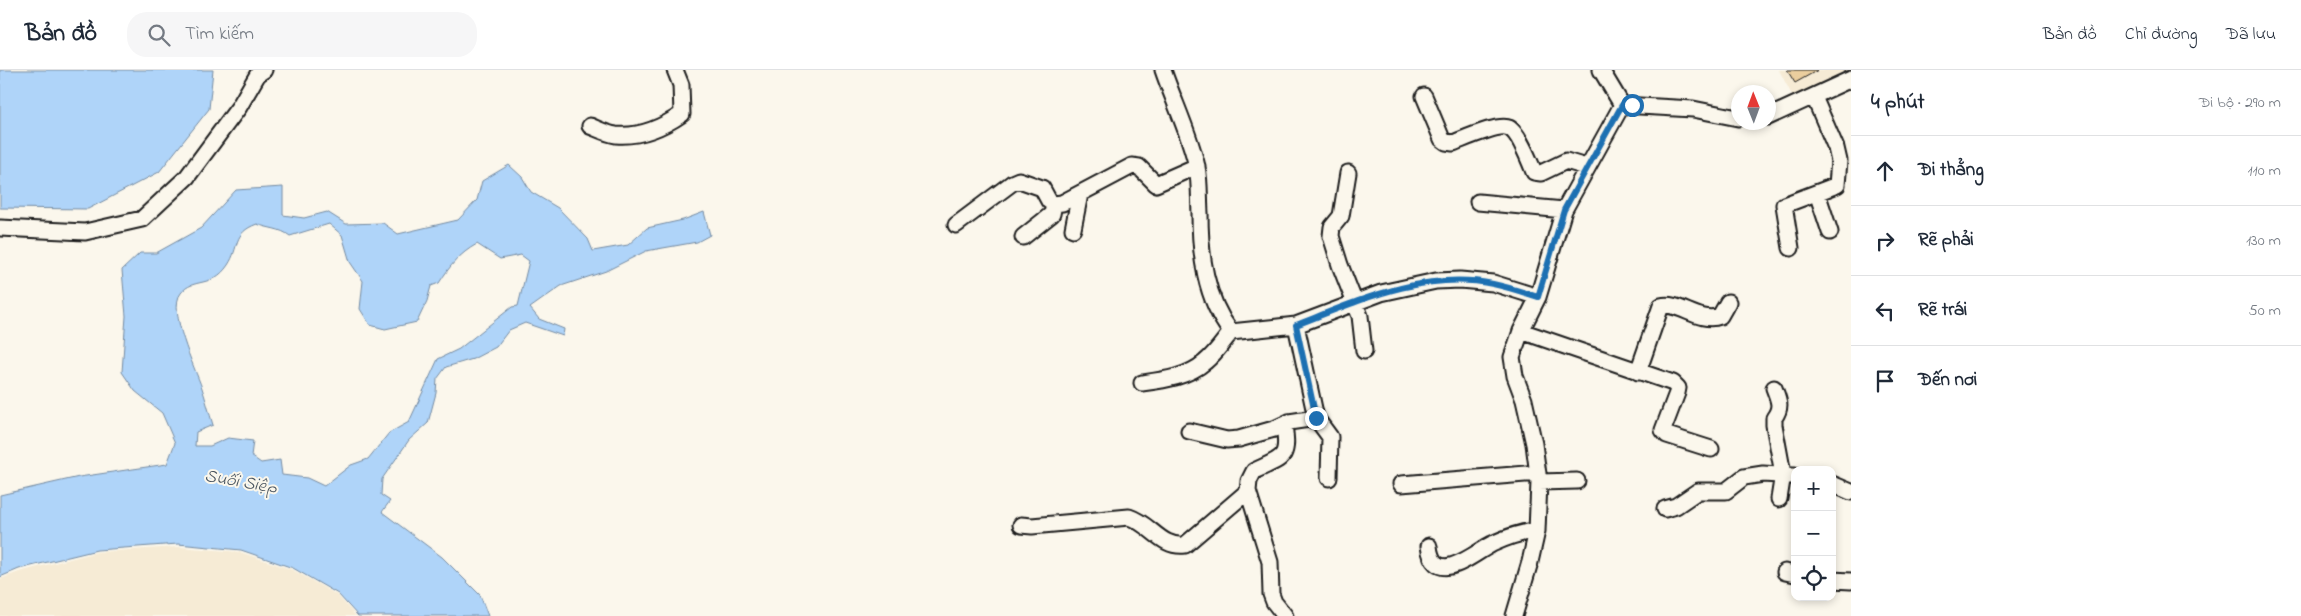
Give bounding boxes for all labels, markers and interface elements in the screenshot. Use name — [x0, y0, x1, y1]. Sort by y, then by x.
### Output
search box — [127, 12, 477, 57]
text: Bản đồ — [25, 17, 97, 52]
icon: search — [145, 21, 173, 49]
text: Tìm kiếm — [185, 21, 254, 48]
text: Bản đồ — [2043, 22, 2097, 48]
text: Chỉ đường — [2125, 22, 2198, 48]
text: Đã lưu — [2226, 22, 2276, 48]
north arrow — [1731, 85, 1776, 130]
text: 4 phút — [1871, 88, 1925, 118]
text: Đi bộ · 290 m — [2199, 91, 2281, 115]
route start — [1621, 94, 1644, 117]
icon: ahead — [1871, 157, 1899, 185]
text: Đi thẳng — [1918, 157, 1984, 184]
text: 110 m — [2247, 159, 2281, 183]
icon: right — [1871, 227, 1899, 255]
text: Rẽ phải — [1918, 227, 1974, 254]
text: 130 m — [2246, 229, 2281, 253]
icon: left — [1871, 297, 1899, 325]
text: Rẽ trái — [1918, 297, 1967, 324]
text: 50 m — [2249, 299, 2281, 323]
icon: arrive — [1871, 367, 1899, 395]
text: Đến nơi — [1918, 367, 1977, 394]
route end — [1305, 407, 1328, 430]
water label: Suối Siệp — [203, 464, 280, 502]
map controls — [1791, 466, 1836, 601]
button: + — [1791, 466, 1836, 511]
button: − — [1791, 511, 1836, 556]
button: locate — [1791, 556, 1836, 601]

